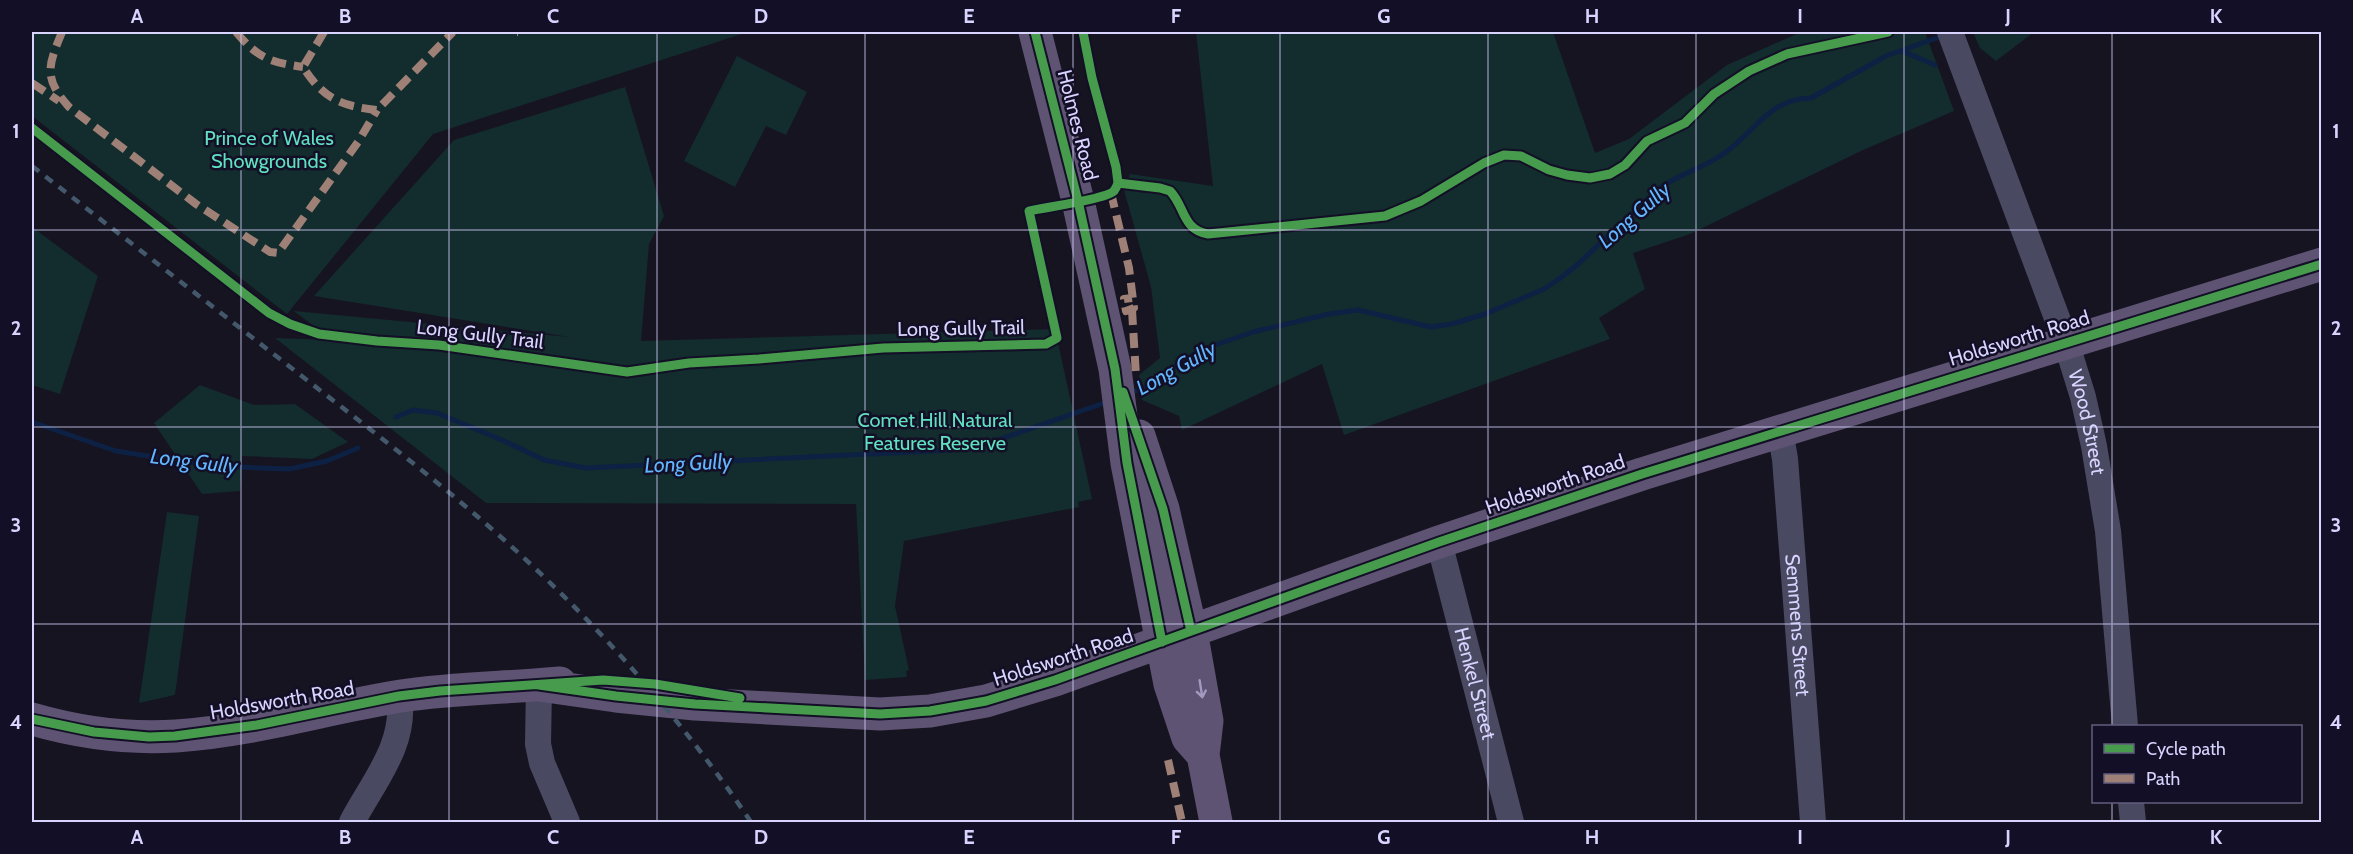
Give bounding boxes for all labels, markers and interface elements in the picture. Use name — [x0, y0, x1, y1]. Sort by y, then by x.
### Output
text: A — [131, 4, 144, 28]
text: B — [339, 4, 351, 28]
text: C — [547, 4, 559, 28]
text: D — [754, 4, 768, 28]
text: E — [963, 4, 975, 28]
text: F — [1171, 4, 1182, 28]
text: G — [1377, 4, 1391, 28]
text: H — [1585, 4, 1599, 28]
text: I — [1797, 4, 1803, 28]
text: J — [2004, 4, 2011, 28]
text: K — [2210, 4, 2223, 28]
street label: Holmes Road — [1053, 67, 1103, 183]
text: 1 — [12, 119, 20, 143]
text: 1 — [2332, 119, 2340, 143]
park label: Prince of Wales Showgrounds — [204, 126, 334, 173]
water label: Long Gully — [1593, 176, 1676, 253]
street label: Holdsworth Road — [1946, 305, 2092, 371]
street label: Long Gully Trail — [415, 314, 545, 354]
street label: Long Gully Trail — [897, 315, 1025, 341]
text: 2 — [11, 316, 21, 340]
text: 2 — [2331, 316, 2341, 340]
water label: Long Gully — [1132, 335, 1222, 400]
street label: Wood Street — [2063, 367, 2111, 477]
park label: Comet Hill Natural Features Reserve — [857, 408, 1013, 455]
water label: Long Gully — [149, 443, 240, 479]
water label: Long Gully — [644, 448, 734, 478]
street label: Holdsworth Road — [1482, 449, 1628, 519]
text: 3 — [11, 513, 21, 537]
text: 3 — [2331, 513, 2341, 537]
street label: Semmens Street — [1780, 553, 1815, 697]
street label: Holdsworth Road — [990, 623, 1136, 691]
street label: Henkel Street — [1449, 625, 1501, 742]
street label: Holdsworth Road — [208, 676, 356, 724]
one-way arrow — [1196, 678, 1207, 698]
text: 4 — [10, 710, 22, 734]
text: 4 — [2330, 710, 2342, 734]
legend — [2092, 725, 2302, 803]
text: Cycle path — [2146, 738, 2226, 760]
text: Path — [2146, 768, 2180, 790]
text: A — [131, 825, 144, 849]
text: B — [339, 825, 351, 849]
text: C — [547, 825, 559, 849]
text: D — [754, 825, 768, 849]
text: E — [963, 825, 975, 849]
text: F — [1171, 825, 1182, 849]
text: G — [1377, 825, 1391, 849]
text: H — [1585, 825, 1599, 849]
text: I — [1797, 825, 1803, 849]
text: J — [2004, 825, 2011, 849]
text: K — [2210, 825, 2223, 849]

